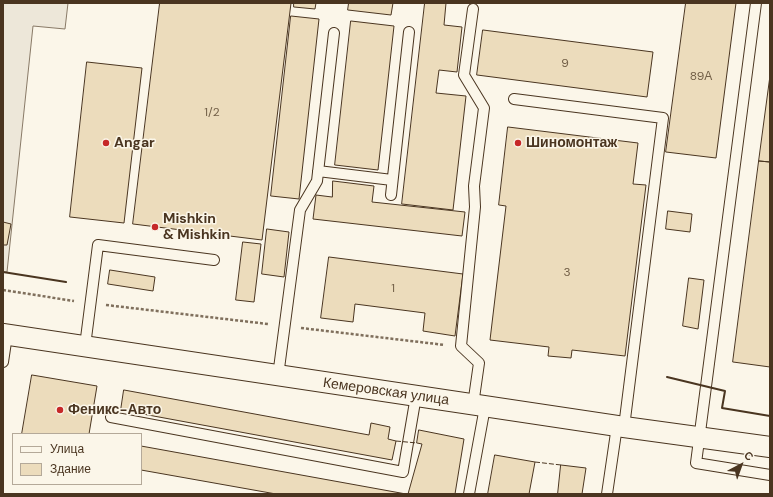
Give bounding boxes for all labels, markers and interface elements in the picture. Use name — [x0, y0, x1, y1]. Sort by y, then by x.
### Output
house number: 9 — [561, 57, 569, 71]
house number: 89А — [690, 70, 712, 84]
house number: 1/2 — [204, 106, 220, 120]
place label: Angar — [114, 135, 155, 151]
place label: Шиномонтаж — [526, 135, 617, 151]
marker: Angar — [101, 138, 111, 148]
marker: Шиномонтаж — [513, 138, 523, 148]
place label: Mishkin & Mishkin — [163, 211, 230, 244]
marker: Mishkin & Mishkin — [150, 222, 160, 232]
house number: 3 — [563, 266, 571, 280]
house number: 1 — [391, 282, 395, 296]
street label: Кемеровская улица — [322, 375, 450, 409]
place label: Феникс-Авто — [68, 402, 161, 418]
marker: Феникс-Авто — [55, 405, 65, 415]
legend — [12, 433, 142, 485]
text: Улица — [50, 441, 84, 457]
north arrow — [721, 445, 761, 485]
text: С — [741, 448, 756, 464]
text: Здание — [50, 461, 91, 477]

